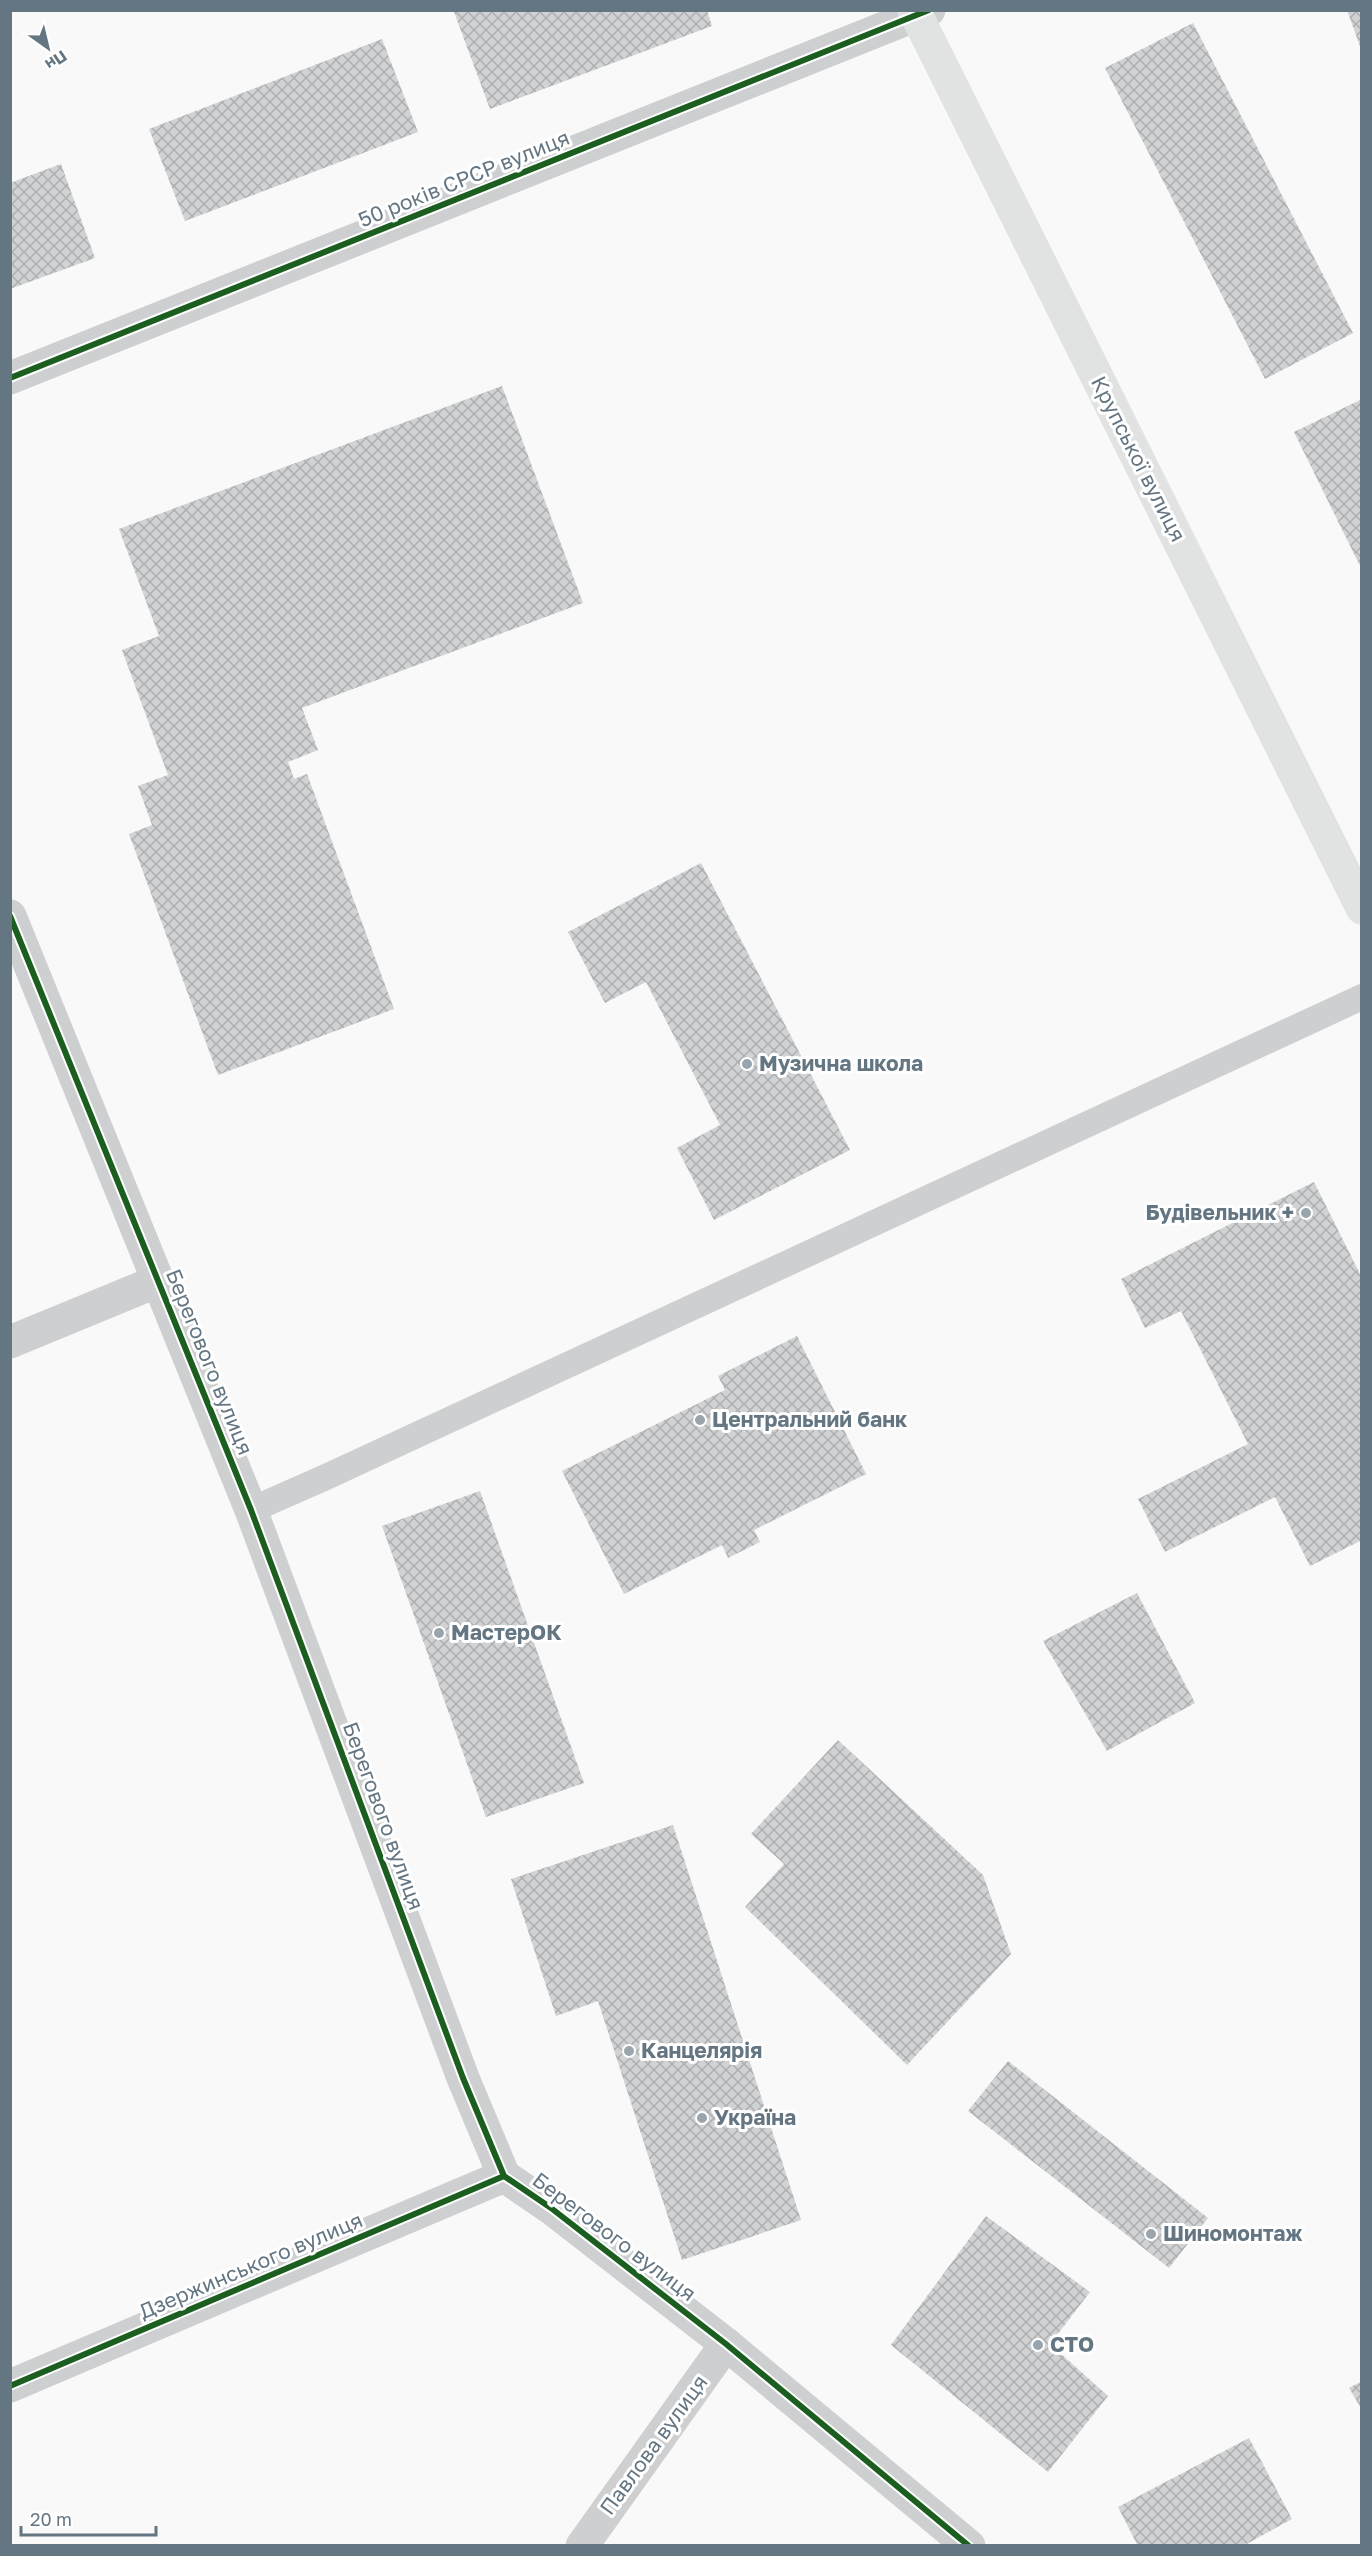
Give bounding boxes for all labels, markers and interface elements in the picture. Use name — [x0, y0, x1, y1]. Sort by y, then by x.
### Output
north arrow — [18, 18, 78, 78]
text: Пн — [42, 46, 71, 75]
street label: 50 років СРСР вулиця — [354, 124, 573, 232]
street label: Крупської вулиця — [1086, 371, 1192, 546]
place label: Музична школа — [759, 1050, 923, 1076]
marker: Музична школа — [740, 1057, 754, 1071]
place label: Будівельник + — [1146, 1199, 1294, 1225]
marker: Будівельник + — [1299, 1206, 1313, 1220]
street label: Берегового вулиця — [161, 1265, 259, 1458]
place label: Центральний банк — [712, 1406, 907, 1432]
marker: Центральний банк — [693, 1413, 707, 1427]
place label: МастерОК — [451, 1619, 562, 1645]
marker: МастерОК — [432, 1626, 446, 1640]
street label: Берегового вулиця — [338, 1718, 430, 1913]
place label: Канцелярія — [641, 2037, 762, 2063]
marker: Канцелярія — [622, 2044, 636, 2058]
place label: Україна — [714, 2104, 796, 2130]
marker: Україна — [695, 2111, 709, 2125]
street label: Берегового вулиця — [528, 2166, 702, 2306]
street label: Дзержинського вулиця — [135, 2206, 366, 2324]
place label: Шиномонтаж — [1163, 2220, 1303, 2246]
marker: Шиномонтаж — [1144, 2227, 1158, 2241]
place label: СТО — [1050, 2331, 1094, 2357]
marker: СТО — [1031, 2338, 1045, 2352]
street label: Павлова вулиця — [594, 2369, 713, 2519]
scale bar — [21, 2499, 156, 2537]
text: 20 m — [30, 2508, 72, 2530]

